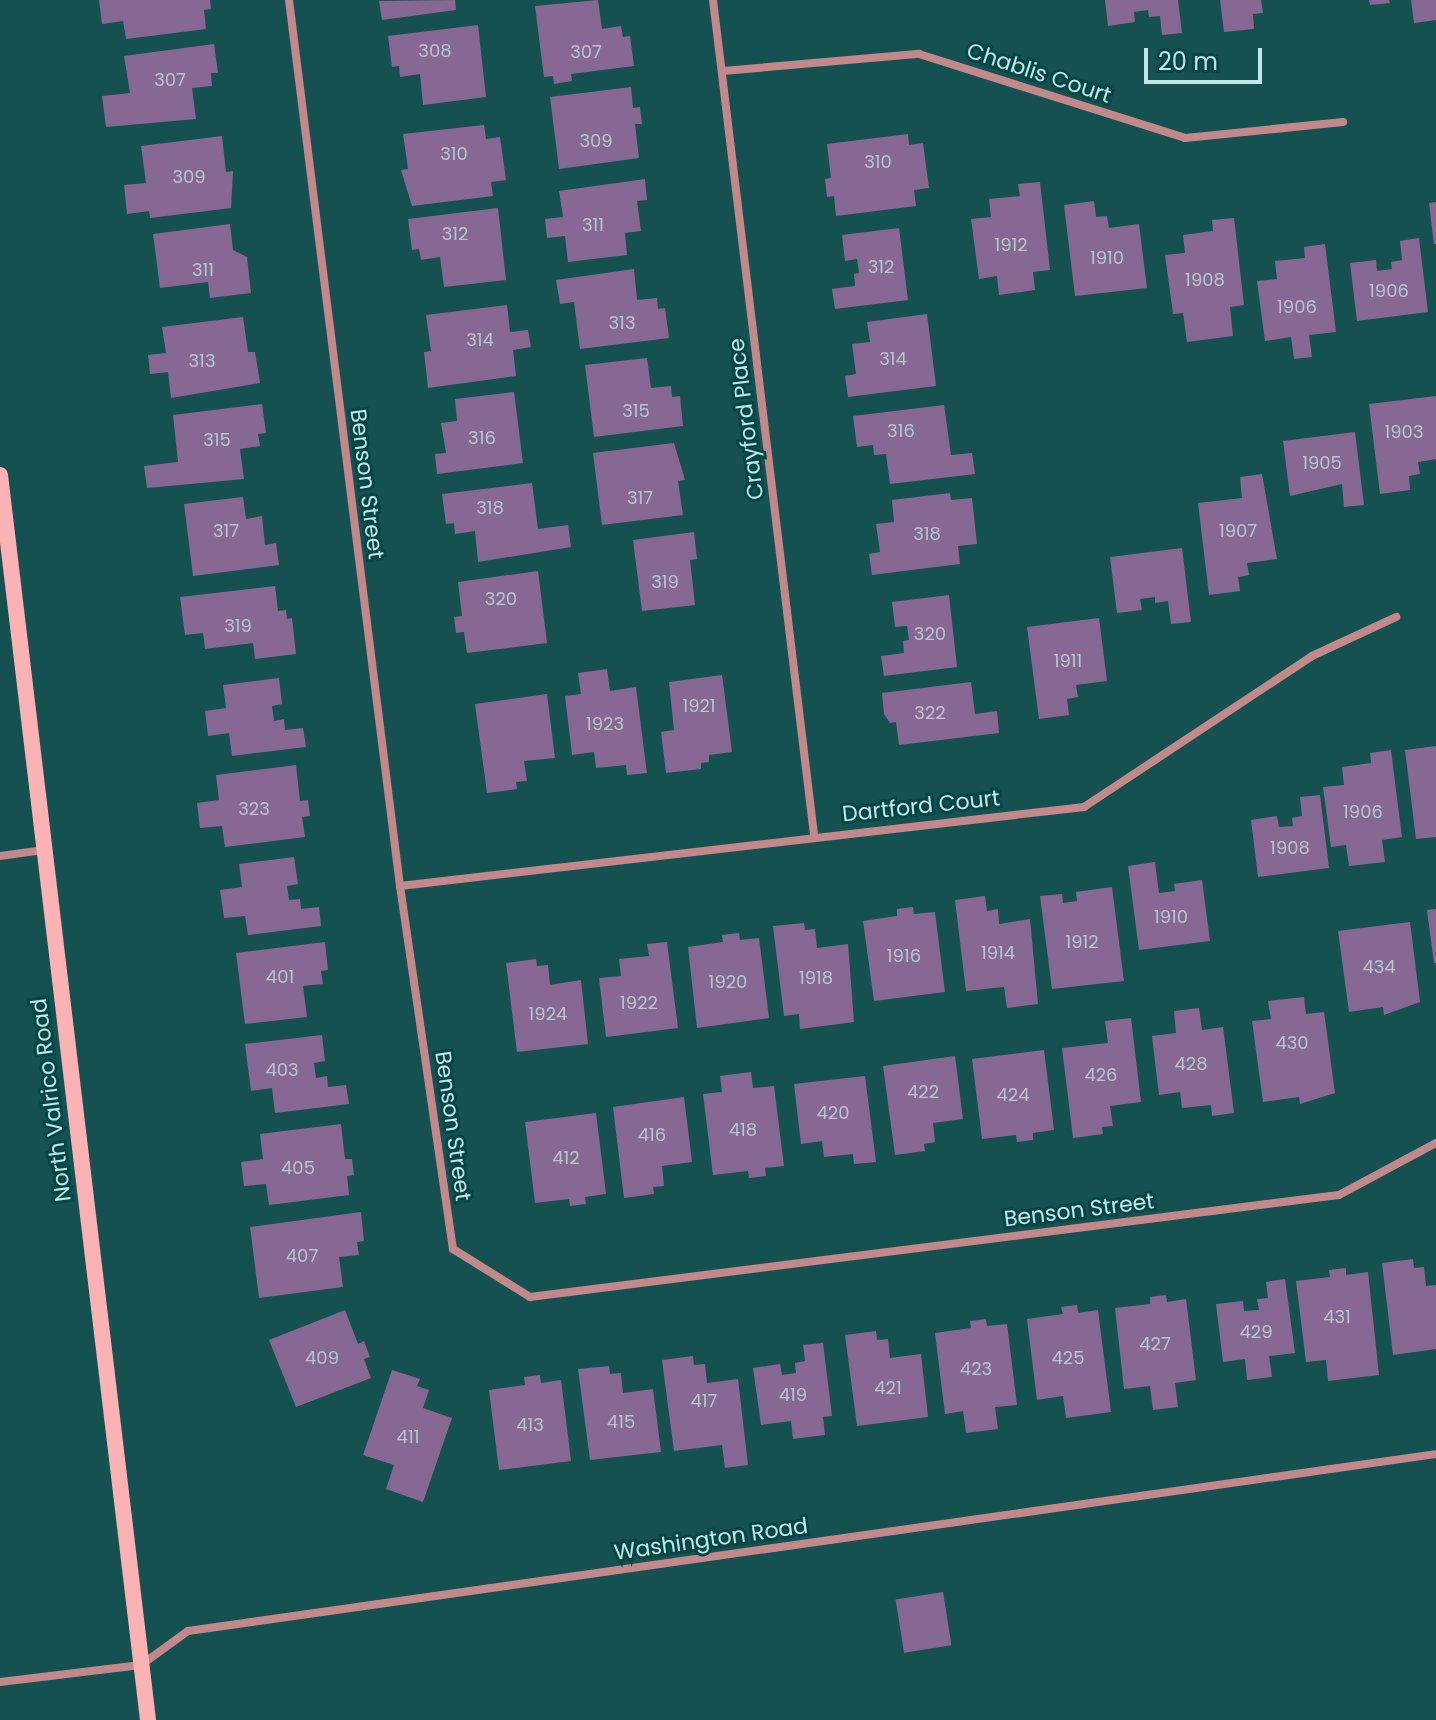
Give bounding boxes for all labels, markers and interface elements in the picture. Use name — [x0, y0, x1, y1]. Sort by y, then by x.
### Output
scale bar — [1148, 32, 1266, 82]
street label: Chablis Court — [963, 37, 1115, 109]
house number: 308 — [418, 40, 452, 62]
house number: 307 — [570, 41, 602, 63]
text: 20 m — [1158, 45, 1218, 78]
house number: 307 — [154, 69, 186, 91]
house number: 309 — [579, 130, 613, 152]
house number: 310 — [440, 143, 468, 165]
house number: 310 — [864, 151, 892, 173]
house number: 309 — [172, 166, 206, 188]
house number: 311 — [582, 214, 604, 236]
house number: 312 — [442, 223, 468, 245]
house number: 1912 — [994, 234, 1028, 256]
house number: 1910 — [1090, 247, 1124, 269]
house number: 312 — [868, 256, 894, 278]
house number: 311 — [192, 259, 214, 281]
house number: 1908 — [1185, 269, 1225, 291]
house number: 1906 — [1369, 280, 1409, 302]
house number: 1906 — [1277, 296, 1317, 318]
house number: 313 — [609, 312, 635, 334]
house number: 314 — [466, 329, 494, 351]
street label: Crayford Place — [723, 337, 769, 501]
house number: 314 — [879, 348, 907, 370]
house number: 313 — [189, 350, 215, 372]
house number: 315 — [622, 400, 650, 422]
street label: Benson Street — [345, 407, 389, 561]
house number: 316 — [887, 420, 915, 442]
house number: 1903 — [1384, 421, 1424, 443]
house number: 316 — [468, 427, 496, 449]
house number: 315 — [203, 429, 231, 451]
house number: 1905 — [1302, 452, 1342, 474]
house number: 317 — [627, 487, 653, 509]
house number: 318 — [476, 497, 504, 519]
house number: 317 — [213, 520, 239, 542]
house number: 1907 — [1219, 520, 1257, 542]
house number: 318 — [913, 523, 941, 545]
house number: 319 — [651, 571, 679, 593]
house number: 320 — [485, 588, 517, 610]
house number: 319 — [224, 615, 252, 637]
house number: 320 — [914, 623, 946, 645]
house number: 1911 — [1054, 650, 1082, 672]
house number: 1921 — [682, 695, 716, 717]
house number: 322 — [914, 702, 946, 724]
house number: 1923 — [586, 713, 624, 735]
street label: Dartford Court — [841, 785, 1001, 827]
house number: 323 — [238, 798, 270, 820]
house number: 1906 — [1343, 801, 1383, 823]
house number: 1908 — [1270, 837, 1310, 859]
house number: 1910 — [1154, 906, 1188, 928]
house number: 1912 — [1065, 931, 1099, 953]
house number: 1914 — [981, 942, 1015, 964]
house number: 1916 — [887, 945, 921, 967]
house number: 434 — [1362, 956, 1396, 978]
house number: 401 — [266, 966, 294, 988]
house number: 1918 — [799, 967, 833, 989]
house number: 1920 — [709, 971, 747, 993]
house number: 1922 — [620, 992, 658, 1014]
street label: North Valrico Road — [25, 997, 77, 1203]
house number: 1924 — [529, 1003, 567, 1025]
house number: 430 — [1275, 1032, 1309, 1054]
street label: Benson Street — [429, 1049, 477, 1203]
house number: 428 — [1174, 1053, 1208, 1075]
house number: 403 — [265, 1059, 299, 1081]
house number: 426 — [1084, 1064, 1118, 1086]
house number: 422 — [907, 1081, 939, 1103]
house number: 424 — [997, 1084, 1029, 1106]
house number: 420 — [817, 1102, 849, 1124]
house number: 418 — [729, 1119, 757, 1141]
house number: 416 — [638, 1124, 666, 1146]
house number: 412 — [552, 1147, 580, 1169]
house number: 405 — [281, 1157, 315, 1179]
street label: Benson Street — [1002, 1188, 1156, 1232]
house number: 407 — [286, 1245, 318, 1267]
house number: 431 — [1323, 1306, 1351, 1328]
house number: 429 — [1239, 1321, 1273, 1343]
house number: 427 — [1139, 1333, 1171, 1355]
house number: 409 — [305, 1347, 339, 1369]
house number: 425 — [1052, 1347, 1084, 1369]
house number: 423 — [960, 1358, 992, 1380]
house number: 421 — [874, 1377, 902, 1399]
house number: 419 — [779, 1384, 807, 1406]
house number: 417 — [691, 1390, 717, 1412]
house number: 415 — [607, 1411, 635, 1433]
house number: 413 — [516, 1414, 544, 1436]
house number: 411 — [397, 1426, 419, 1448]
street label: Washington Road — [612, 1512, 810, 1566]

